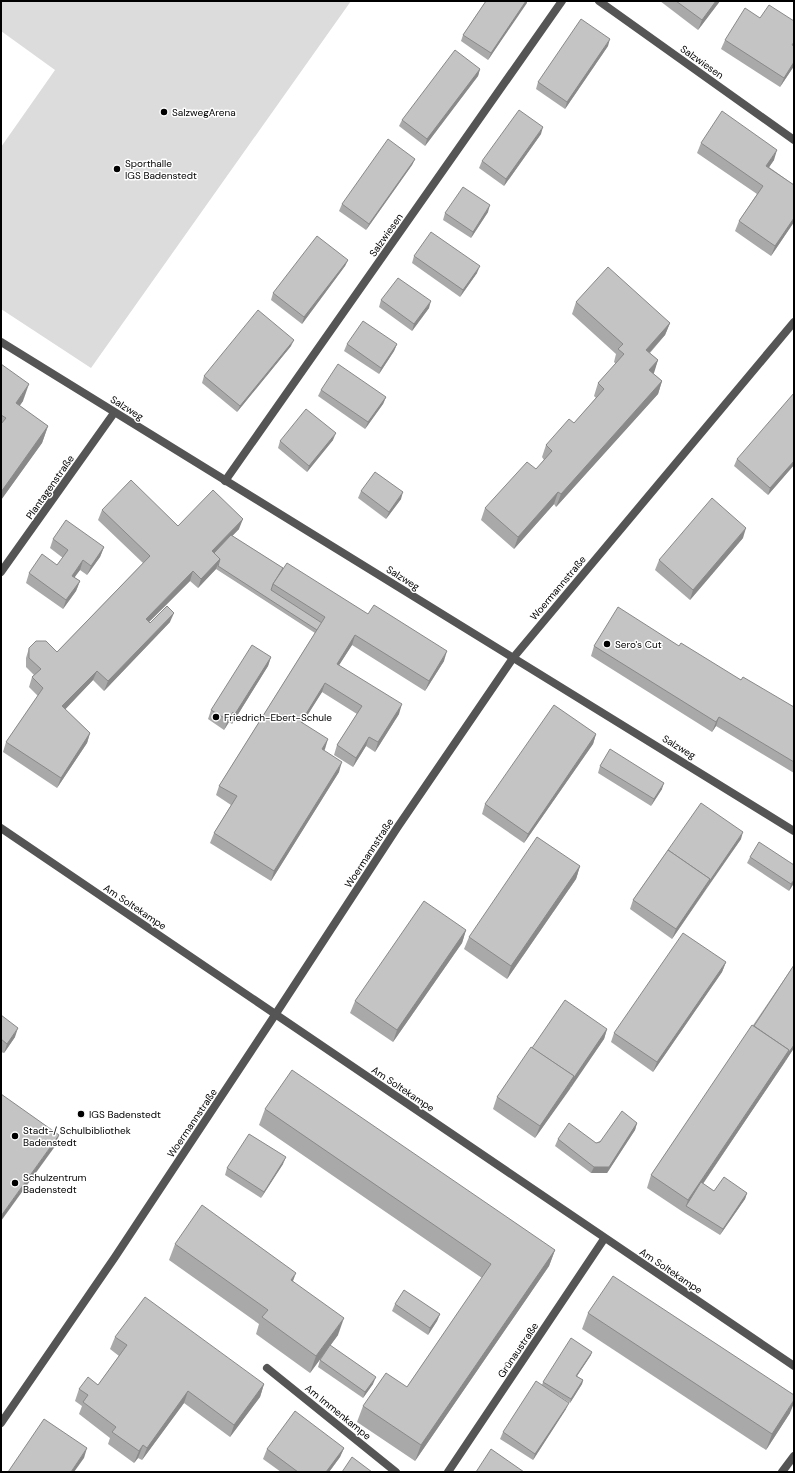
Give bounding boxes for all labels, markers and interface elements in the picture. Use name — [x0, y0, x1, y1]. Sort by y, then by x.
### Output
street label: Salzwiesen — [678, 42, 727, 82]
place label: SalzwegArena — [172, 106, 236, 119]
marker: SalzwegArena — [159, 107, 169, 117]
place label: Sporthalle IGS Badenstedt — [125, 157, 197, 182]
marker: Sporthalle IGS Badenstedt — [112, 164, 122, 174]
street label: Salzwiesen — [366, 210, 406, 259]
street label: Salzweg — [108, 393, 146, 423]
street label: Plantagenstraße — [23, 452, 77, 522]
street label: Woermannstraße — [527, 553, 589, 623]
street label: Salzweg — [384, 563, 422, 593]
place label: Sero's Cut — [615, 638, 662, 651]
marker: Sero's Cut — [602, 639, 612, 649]
place label: Friedrich-Ebert-Schule — [224, 711, 332, 724]
marker: Friedrich-Ebert-Schule — [211, 712, 221, 722]
street label: Salzweg — [660, 732, 698, 762]
street label: Woermannstraße — [342, 816, 396, 890]
street label: Am Soltekampe — [101, 881, 169, 933]
street label: Am Soltekampe — [369, 1063, 437, 1115]
street label: Woermannstraße — [164, 1086, 220, 1160]
place label: IGS Badenstedt — [89, 1108, 161, 1121]
marker: IGS Badenstedt — [76, 1109, 86, 1119]
place label: Stadt-/ Schulbibliothek Badenstedt — [23, 1124, 131, 1149]
marker: Stadt-/ Schulbibliothek Badenstedt — [10, 1131, 20, 1141]
place label: Schulzentrum Badenstedt — [23, 1171, 87, 1196]
marker: Schulzentrum Badenstedt — [10, 1178, 20, 1188]
street label: Am Soltekampe — [637, 1245, 705, 1297]
street label: Grünaustraße — [495, 1320, 541, 1380]
street label: Am Immenkampe — [302, 1381, 374, 1443]

